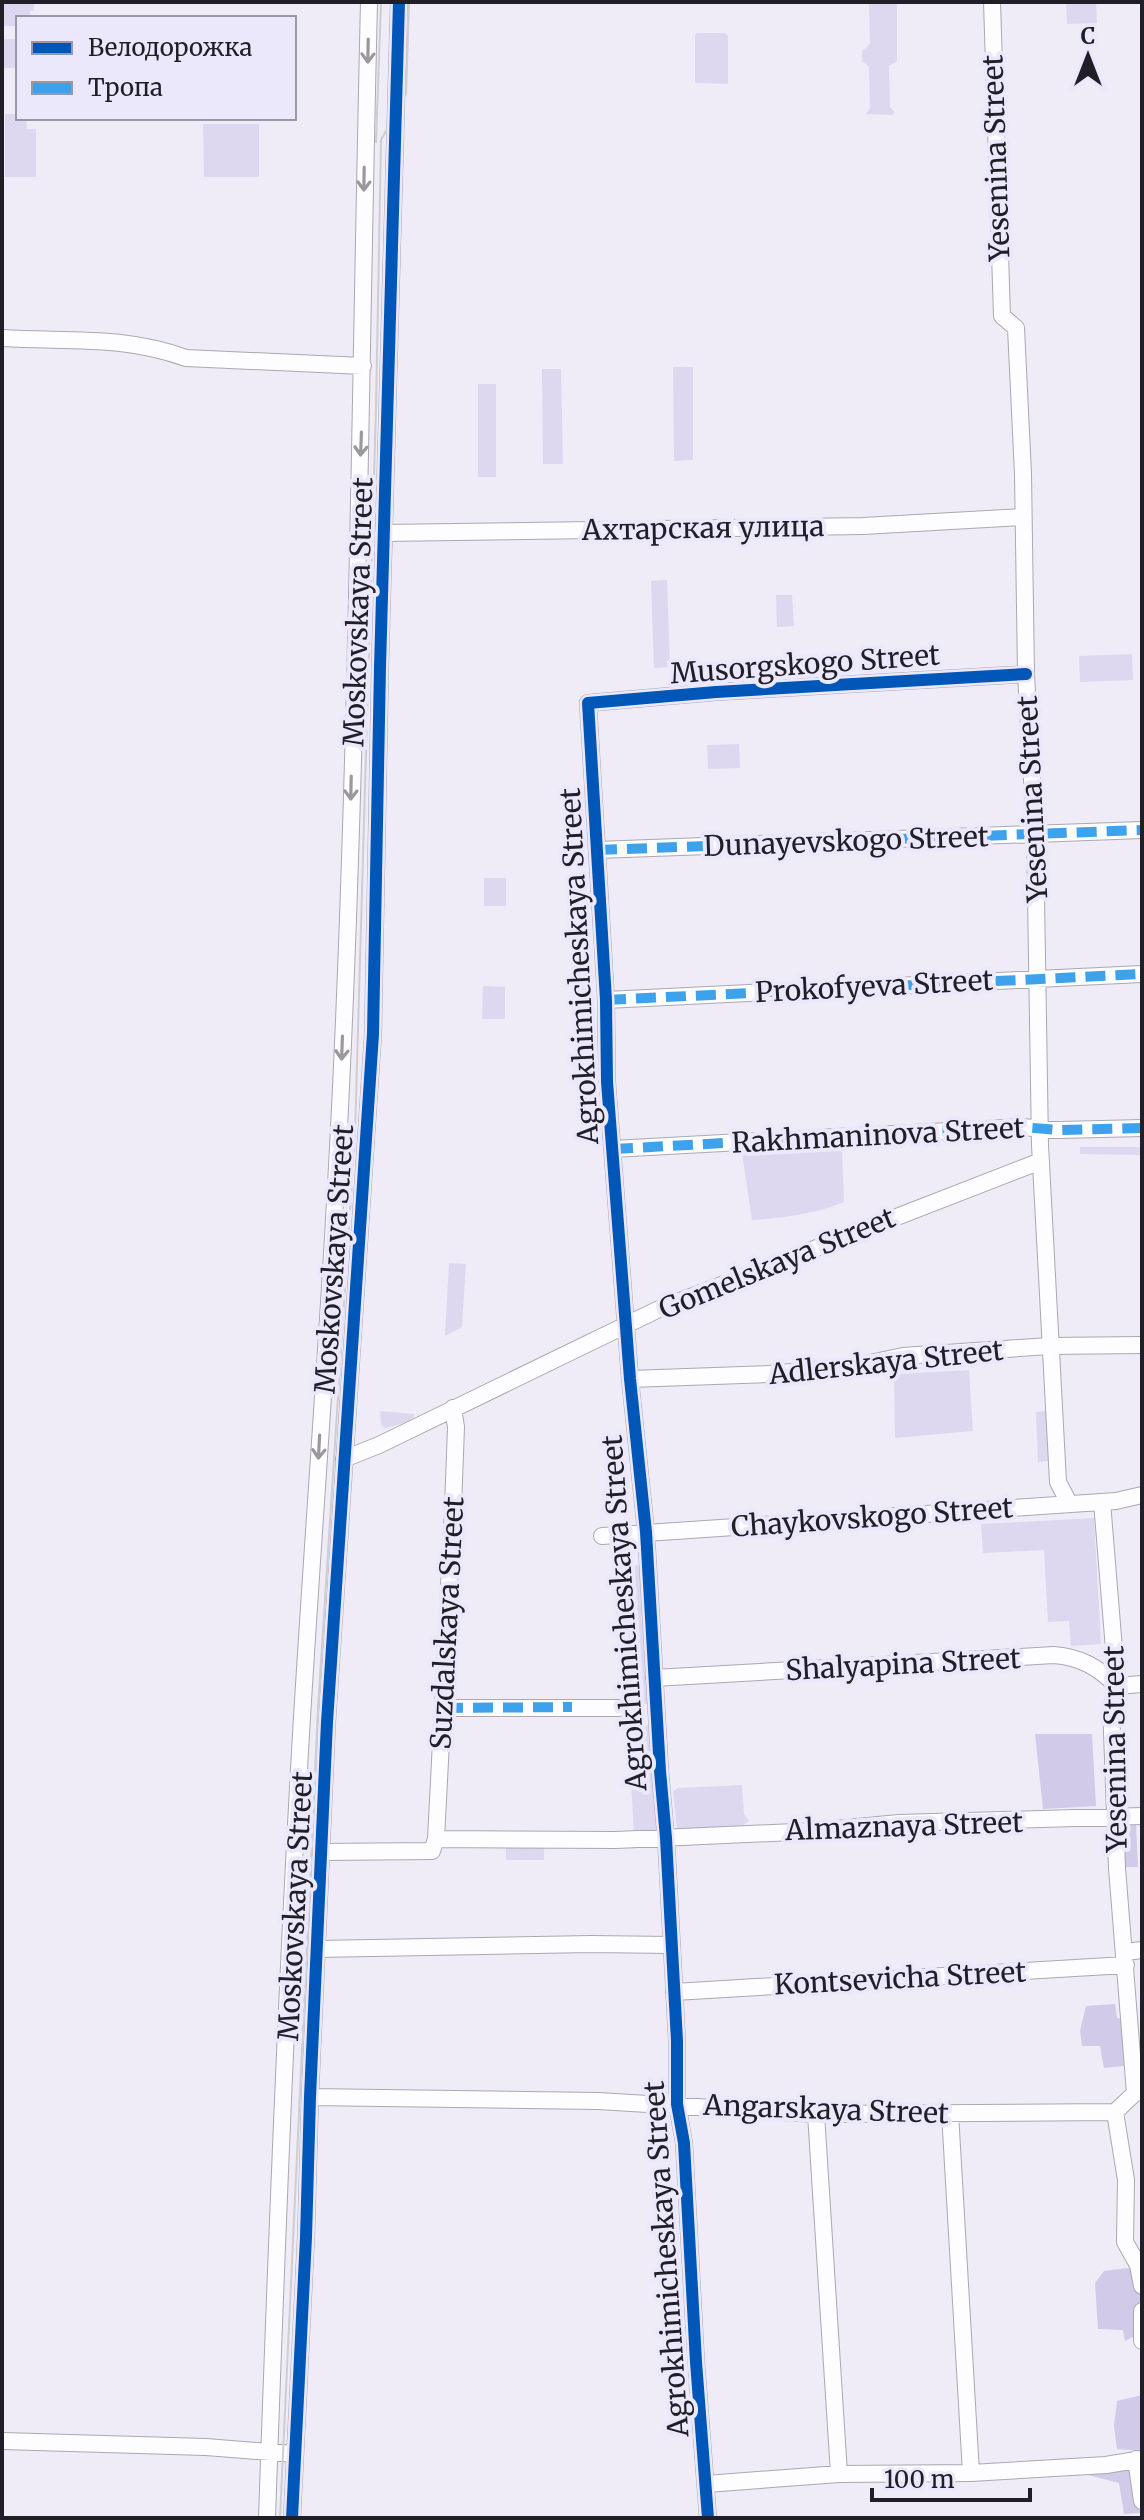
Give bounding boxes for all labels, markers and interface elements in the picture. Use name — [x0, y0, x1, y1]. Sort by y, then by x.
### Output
legend — [16, 16, 296, 120]
north arrow — [1048, 16, 1128, 96]
text: С — [1081, 22, 1095, 50]
text: Велодорожка — [88, 32, 253, 63]
one-way arrow — [361, 37, 376, 64]
street label: Yesenina Street — [974, 54, 1018, 263]
text: Тропа — [88, 72, 163, 103]
one-way arrow — [357, 165, 372, 192]
one-way arrow — [353, 430, 368, 457]
street label: Moskovskaya Street — [335, 477, 381, 747]
street label: Ахтарская улица — [580, 508, 825, 548]
street label: Musorgskogo Street — [669, 637, 941, 691]
street label: Yesenina Street — [1009, 695, 1055, 904]
one-way arrow — [343, 774, 359, 801]
street label: Agrokhimicheskaya Street — [552, 787, 606, 1146]
street label: Dunayevskogo Street — [703, 818, 989, 864]
street label: Prokofyeva Street — [754, 962, 994, 1010]
one-way arrow — [335, 1034, 350, 1061]
street label: Rakhmaninova Street — [731, 1109, 1025, 1161]
street label: Moskovskaya Street — [307, 1123, 361, 1395]
street label: Gomelskaya Street — [654, 1199, 900, 1327]
street label: Adlerskaya Street — [766, 1332, 1005, 1392]
one-way arrow — [311, 1433, 326, 1460]
street label: Agrokhimicheskaya Street — [594, 1434, 654, 1793]
street label: Chaykovskogo Street — [730, 1489, 1014, 1545]
street label: Suzdalskaya Street — [422, 1495, 472, 1750]
street label: Shalyapina Street — [784, 1640, 1022, 1688]
street label: Yesenina Street — [1095, 1645, 1135, 1854]
street label: Moskovskaya Street — [270, 1770, 320, 2042]
street label: Almaznaya Street — [783, 1804, 1024, 1848]
street label: Kontsevicha Street — [773, 1953, 1027, 2003]
street label: Agrokhimicheskaya Street — [636, 2080, 696, 2439]
street label: Angarskaya Street — [702, 2087, 949, 2131]
scale bar — [872, 2452, 1030, 2502]
text: 100 m — [884, 2464, 955, 2495]

